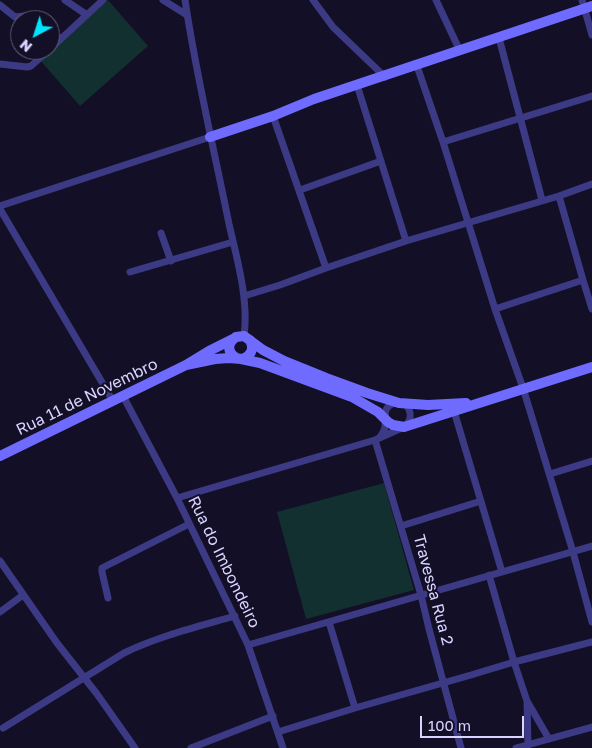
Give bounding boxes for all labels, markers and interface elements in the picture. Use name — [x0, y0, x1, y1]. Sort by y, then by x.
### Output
north arrow — [10, 10, 60, 60]
text: N — [16, 36, 35, 56]
street label: Rua 11 de Novembro — [13, 354, 161, 440]
street label: Rua do Imbondeiro — [184, 493, 264, 631]
street label: Travessa Rua 2 — [409, 533, 457, 647]
scale bar — [422, 706, 526, 738]
text: 100 m — [428, 716, 471, 734]

